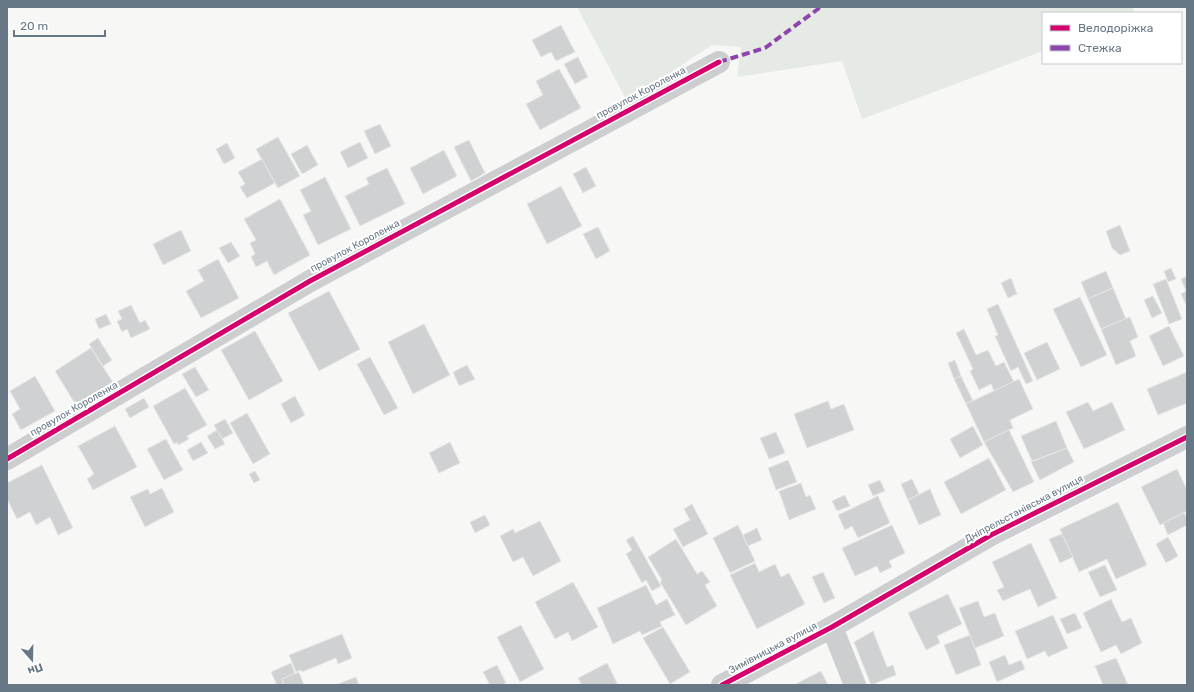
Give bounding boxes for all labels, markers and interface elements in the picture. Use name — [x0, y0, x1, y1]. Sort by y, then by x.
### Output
scale bar — [14, 12, 105, 38]
legend — [1042, 12, 1182, 64]
text: 20 m — [20, 19, 48, 33]
text: Велодоріжка — [1078, 21, 1153, 35]
text: Стежка — [1078, 41, 1122, 55]
street label: провулок Короленка — [594, 64, 688, 122]
street label: провулок Короленка — [308, 217, 402, 275]
street label: провулок Короленка — [28, 379, 120, 439]
street label: Дніпрельстанівська вулиця — [963, 473, 1085, 545]
street label: Зимівницька вулиця — [727, 620, 819, 676]
north arrow — [12, 640, 52, 680]
text: Пн — [26, 660, 45, 678]

